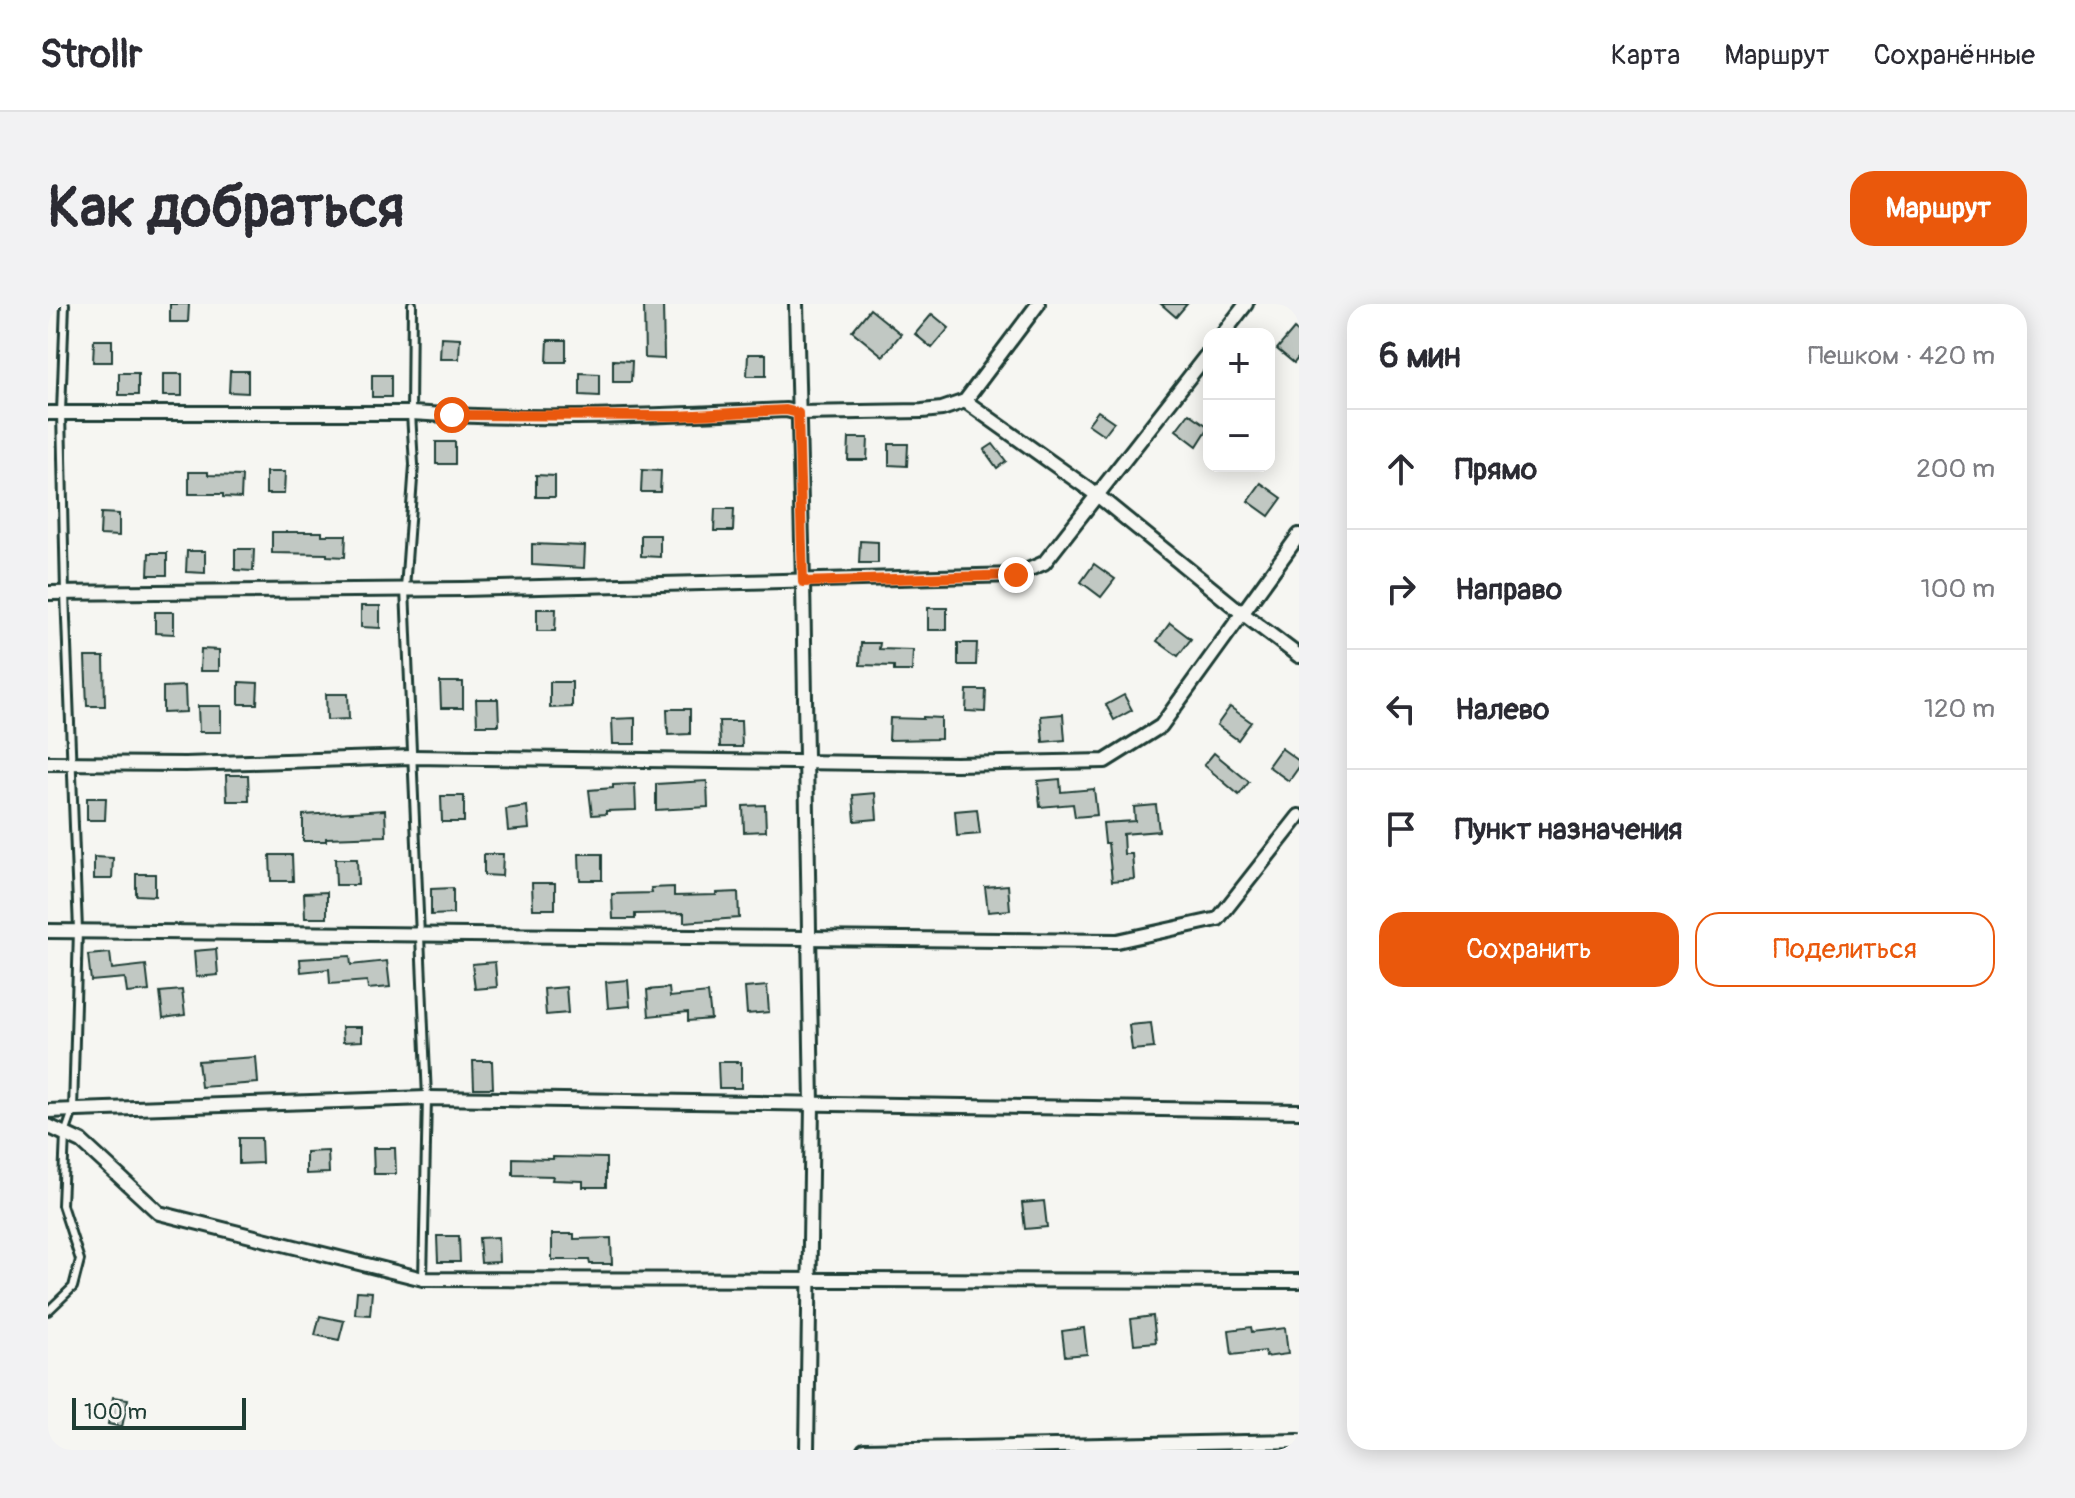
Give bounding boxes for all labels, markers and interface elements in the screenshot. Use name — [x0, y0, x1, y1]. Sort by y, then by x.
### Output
text: Strollr — [40, 31, 142, 79]
text: Карта — [1611, 38, 1680, 73]
text: Маршрут — [1724, 38, 1830, 73]
text: Сохранённые — [1874, 38, 2035, 73]
button: Маршрут — [1850, 171, 2027, 246]
text: Как добраться — [48, 174, 404, 243]
map controls — [1203, 328, 1275, 472]
button: + — [1203, 328, 1275, 400]
text: 6 мин — [1379, 335, 1461, 378]
text: Пешком · 420 m — [1808, 340, 1995, 372]
route start — [434, 397, 470, 433]
button: − — [1203, 400, 1275, 472]
icon: ahead — [1379, 447, 1423, 491]
text: Прямо — [1455, 451, 1537, 488]
text: 200 m — [1916, 453, 1995, 485]
route end — [998, 557, 1034, 593]
icon: right — [1379, 567, 1423, 611]
text: Направо — [1455, 571, 1562, 608]
text: 100 m — [1921, 573, 1995, 605]
icon: left — [1379, 687, 1423, 731]
text: Налево — [1455, 691, 1549, 728]
text: 120 m — [1924, 693, 1995, 725]
icon: arrive — [1379, 807, 1423, 851]
text: Пункт назначения — [1455, 811, 1682, 848]
button: Сохранить — [1379, 912, 1679, 987]
button: Поделиться — [1695, 912, 1995, 987]
scale bar — [72, 1394, 246, 1430]
text: 100 m — [84, 1398, 147, 1426]

